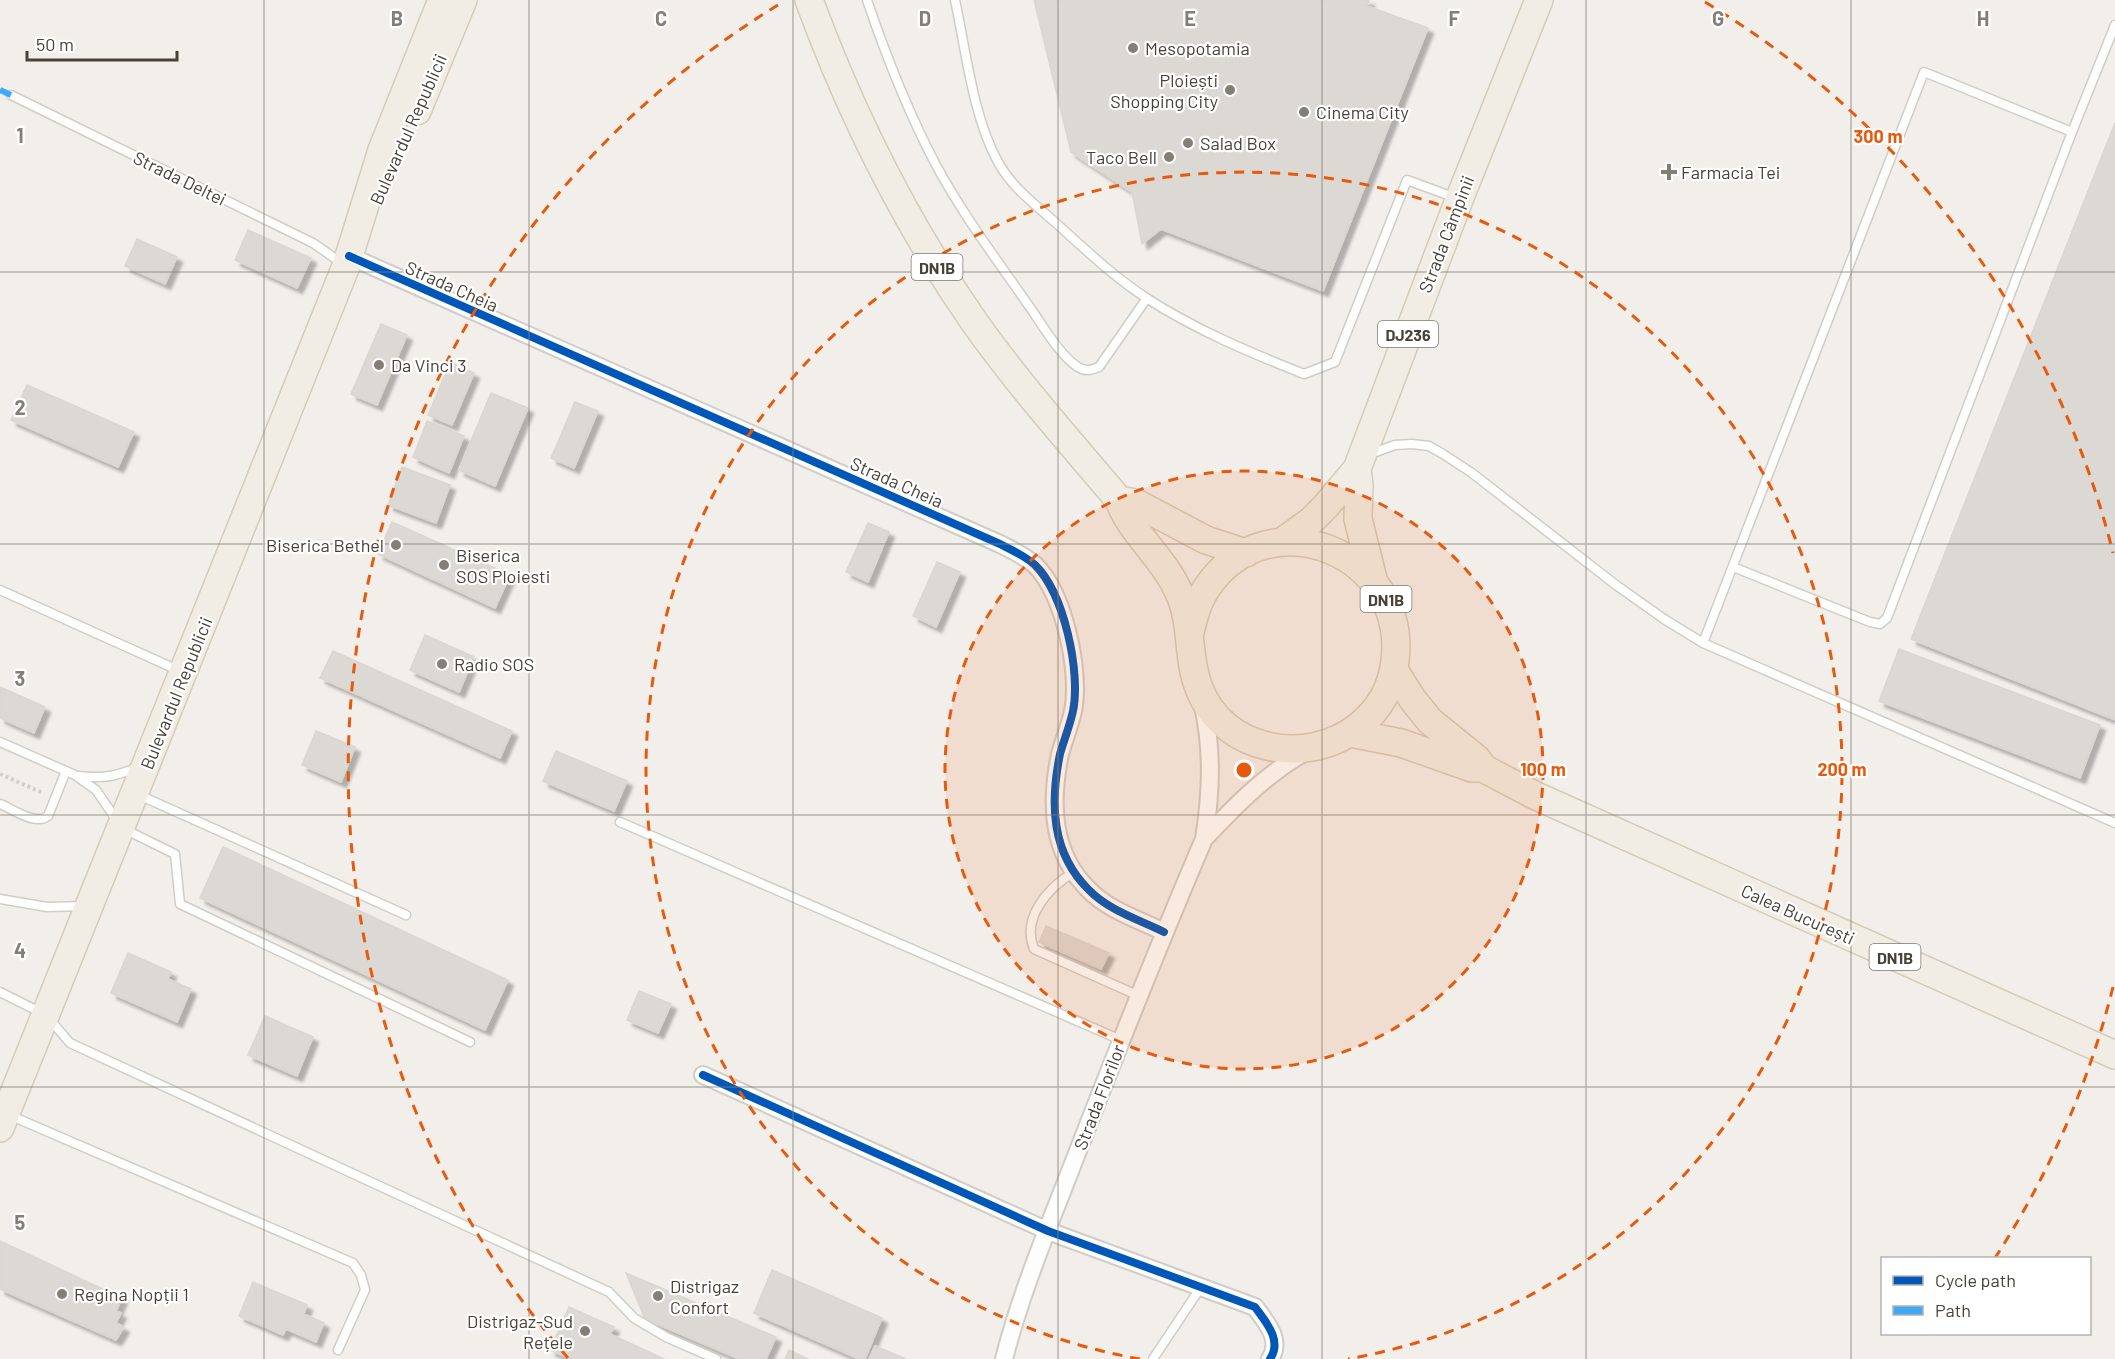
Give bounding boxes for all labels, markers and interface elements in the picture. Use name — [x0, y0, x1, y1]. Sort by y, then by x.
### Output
text: B — [391, 6, 403, 30]
text: C — [655, 6, 667, 30]
text: D — [919, 6, 931, 30]
text: E — [1184, 6, 1196, 30]
text: F — [1448, 6, 1460, 30]
text: G — [1712, 6, 1724, 30]
text: H — [1977, 6, 1989, 30]
scale bar — [27, 24, 177, 62]
text: 50 m — [36, 33, 74, 55]
place label: Mesopotamia — [1145, 37, 1250, 59]
marker: Mesopotamia — [1126, 41, 1140, 55]
street label: Bulevardul Republicii — [365, 50, 451, 208]
place label: Ploiești Shopping City — [1110, 69, 1218, 112]
marker: Ploiești Shopping City — [1223, 83, 1237, 97]
place label: Cinema City — [1316, 101, 1409, 123]
marker: Cinema City — [1297, 105, 1311, 119]
text: 1 — [16, 123, 24, 147]
text: 300 m — [1854, 125, 1902, 147]
place label: Salad Box — [1200, 132, 1276, 154]
marker: Salad Box — [1181, 136, 1195, 150]
street label: Strada Deltei — [130, 146, 230, 210]
place label: Taco Bell — [1086, 146, 1157, 168]
marker: Taco Bell — [1162, 150, 1176, 164]
place label: Farmacia Tei — [1681, 161, 1780, 183]
marker: Farmacia Tei — [1662, 165, 1676, 179]
street label: Strada Câmpinii — [1414, 172, 1478, 296]
road number: DN1B — [912, 254, 962, 280]
street label: Strada Cheia — [402, 256, 502, 316]
road number: DJ236 — [1378, 321, 1438, 347]
place label: Da Vinci 3 — [391, 354, 466, 376]
marker: Da Vinci 3 — [372, 358, 386, 372]
text: 2 — [14, 395, 26, 419]
street label: Strada Cheia — [847, 452, 947, 512]
place label: Biserica Bethel — [266, 534, 384, 556]
marker: Biserica Bethel — [389, 538, 403, 552]
place label: Biserica SOS Ploiesti — [456, 544, 550, 587]
marker: Biserica SOS Ploiesti — [437, 558, 451, 572]
road number: DN1B — [1360, 586, 1412, 612]
street label: Bulevardul Republicii — [135, 613, 217, 773]
place label: Radio SOS — [454, 653, 534, 675]
marker: Radio SOS — [435, 657, 449, 671]
text: 3 — [15, 666, 25, 690]
text: 100 m — [1520, 758, 1566, 780]
text: 200 m — [1817, 758, 1867, 780]
centre of rings — [1234, 760, 1254, 780]
street label: Calea București — [1738, 879, 1858, 949]
text: 4 — [14, 938, 26, 962]
road number: DN1B — [1870, 944, 1920, 970]
street label: Strada Florilor — [1069, 1041, 1129, 1153]
text: 5 — [15, 1210, 26, 1234]
legend — [1881, 1257, 2091, 1335]
text: Cycle path — [1935, 1269, 2016, 1291]
place label: Distrigaz Confort — [670, 1275, 739, 1318]
place label: Regina Nopții 1 — [74, 1283, 189, 1305]
marker: Regina Nopții 1 — [55, 1287, 69, 1301]
marker: Distrigaz Confort — [651, 1289, 665, 1303]
text: Path — [1935, 1299, 1971, 1321]
place label: Distrigaz-Sud Rețele — [467, 1310, 573, 1353]
marker: Distrigaz-Sud Rețele — [578, 1324, 592, 1338]

